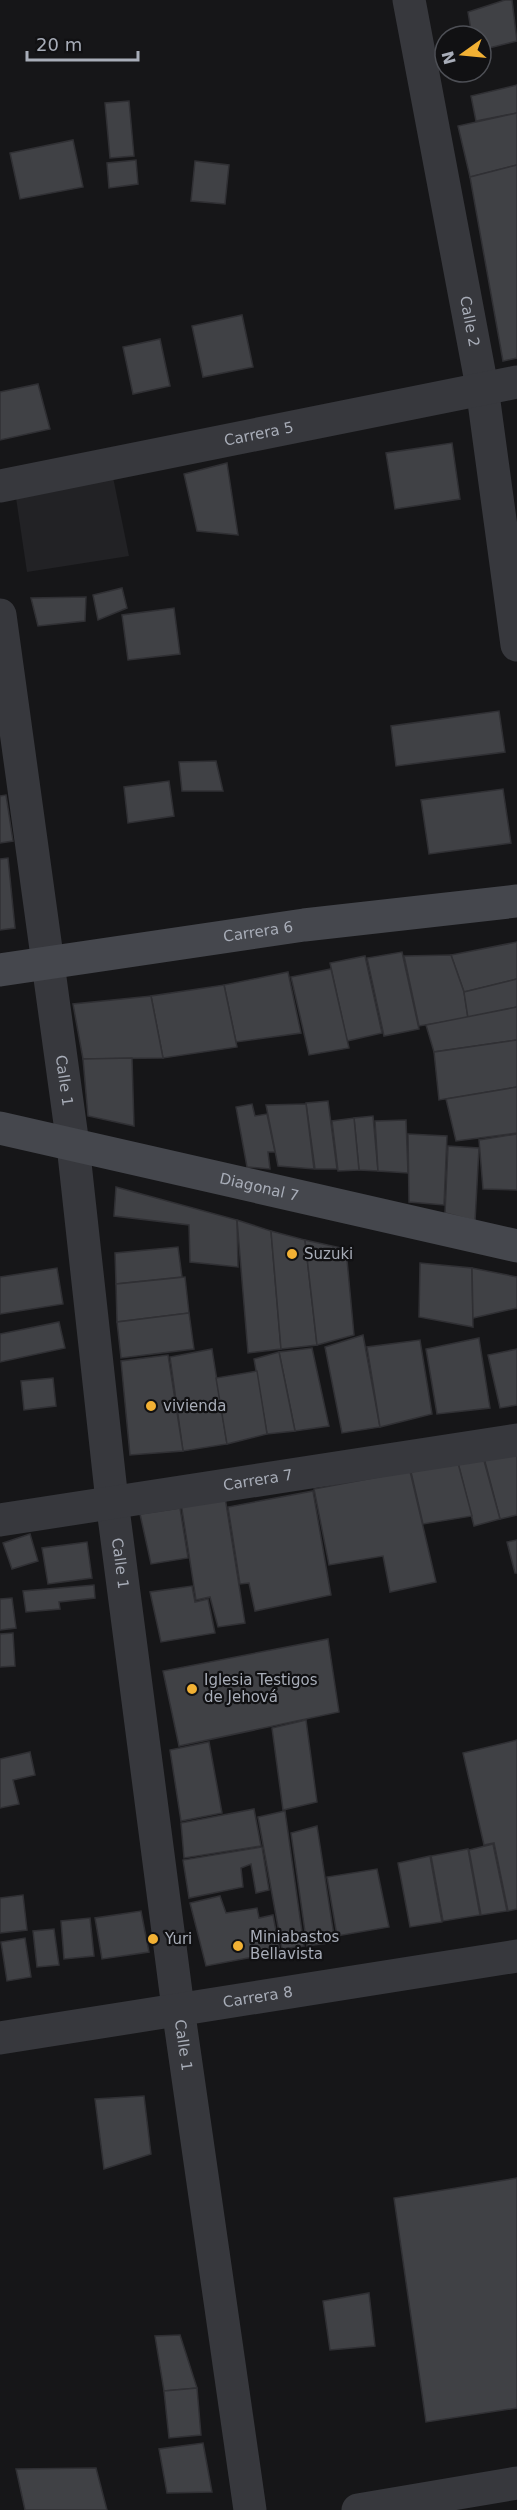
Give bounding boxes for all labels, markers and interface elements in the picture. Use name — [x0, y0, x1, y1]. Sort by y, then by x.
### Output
scale bar — [27, 24, 138, 62]
north arrow — [433, 24, 493, 84]
text: 20 m — [36, 34, 82, 55]
text: N — [438, 49, 460, 67]
street label: Calle 2 — [456, 294, 483, 348]
street label: Carrera 5 — [223, 418, 295, 450]
street label: Carrera 6 — [222, 918, 294, 946]
street label: Calle 1 — [52, 1054, 77, 1107]
street label: Diagonal 7 — [218, 1169, 301, 1205]
place label: Suzuki — [304, 1245, 353, 1263]
marker: Suzuki — [285, 1247, 299, 1261]
place label: vivienda — [163, 1397, 227, 1415]
marker: vivienda — [144, 1399, 158, 1413]
street label: Carrera 7 — [222, 1466, 294, 1494]
street label: Calle 1 — [108, 1537, 132, 1590]
place label: Iglesia Testigos de Jehová — [204, 1671, 318, 1706]
marker: Iglesia Testigos de Jehová — [185, 1682, 199, 1696]
place label: Miniabastos Bellavista — [250, 1928, 340, 1963]
place label: Yuri — [164, 1930, 192, 1948]
marker: Yuri — [146, 1932, 160, 1946]
marker: Miniabastos Bellavista — [231, 1939, 245, 1953]
street label: Carrera 8 — [222, 1983, 294, 2012]
street label: Calle 1 — [171, 2018, 196, 2072]

